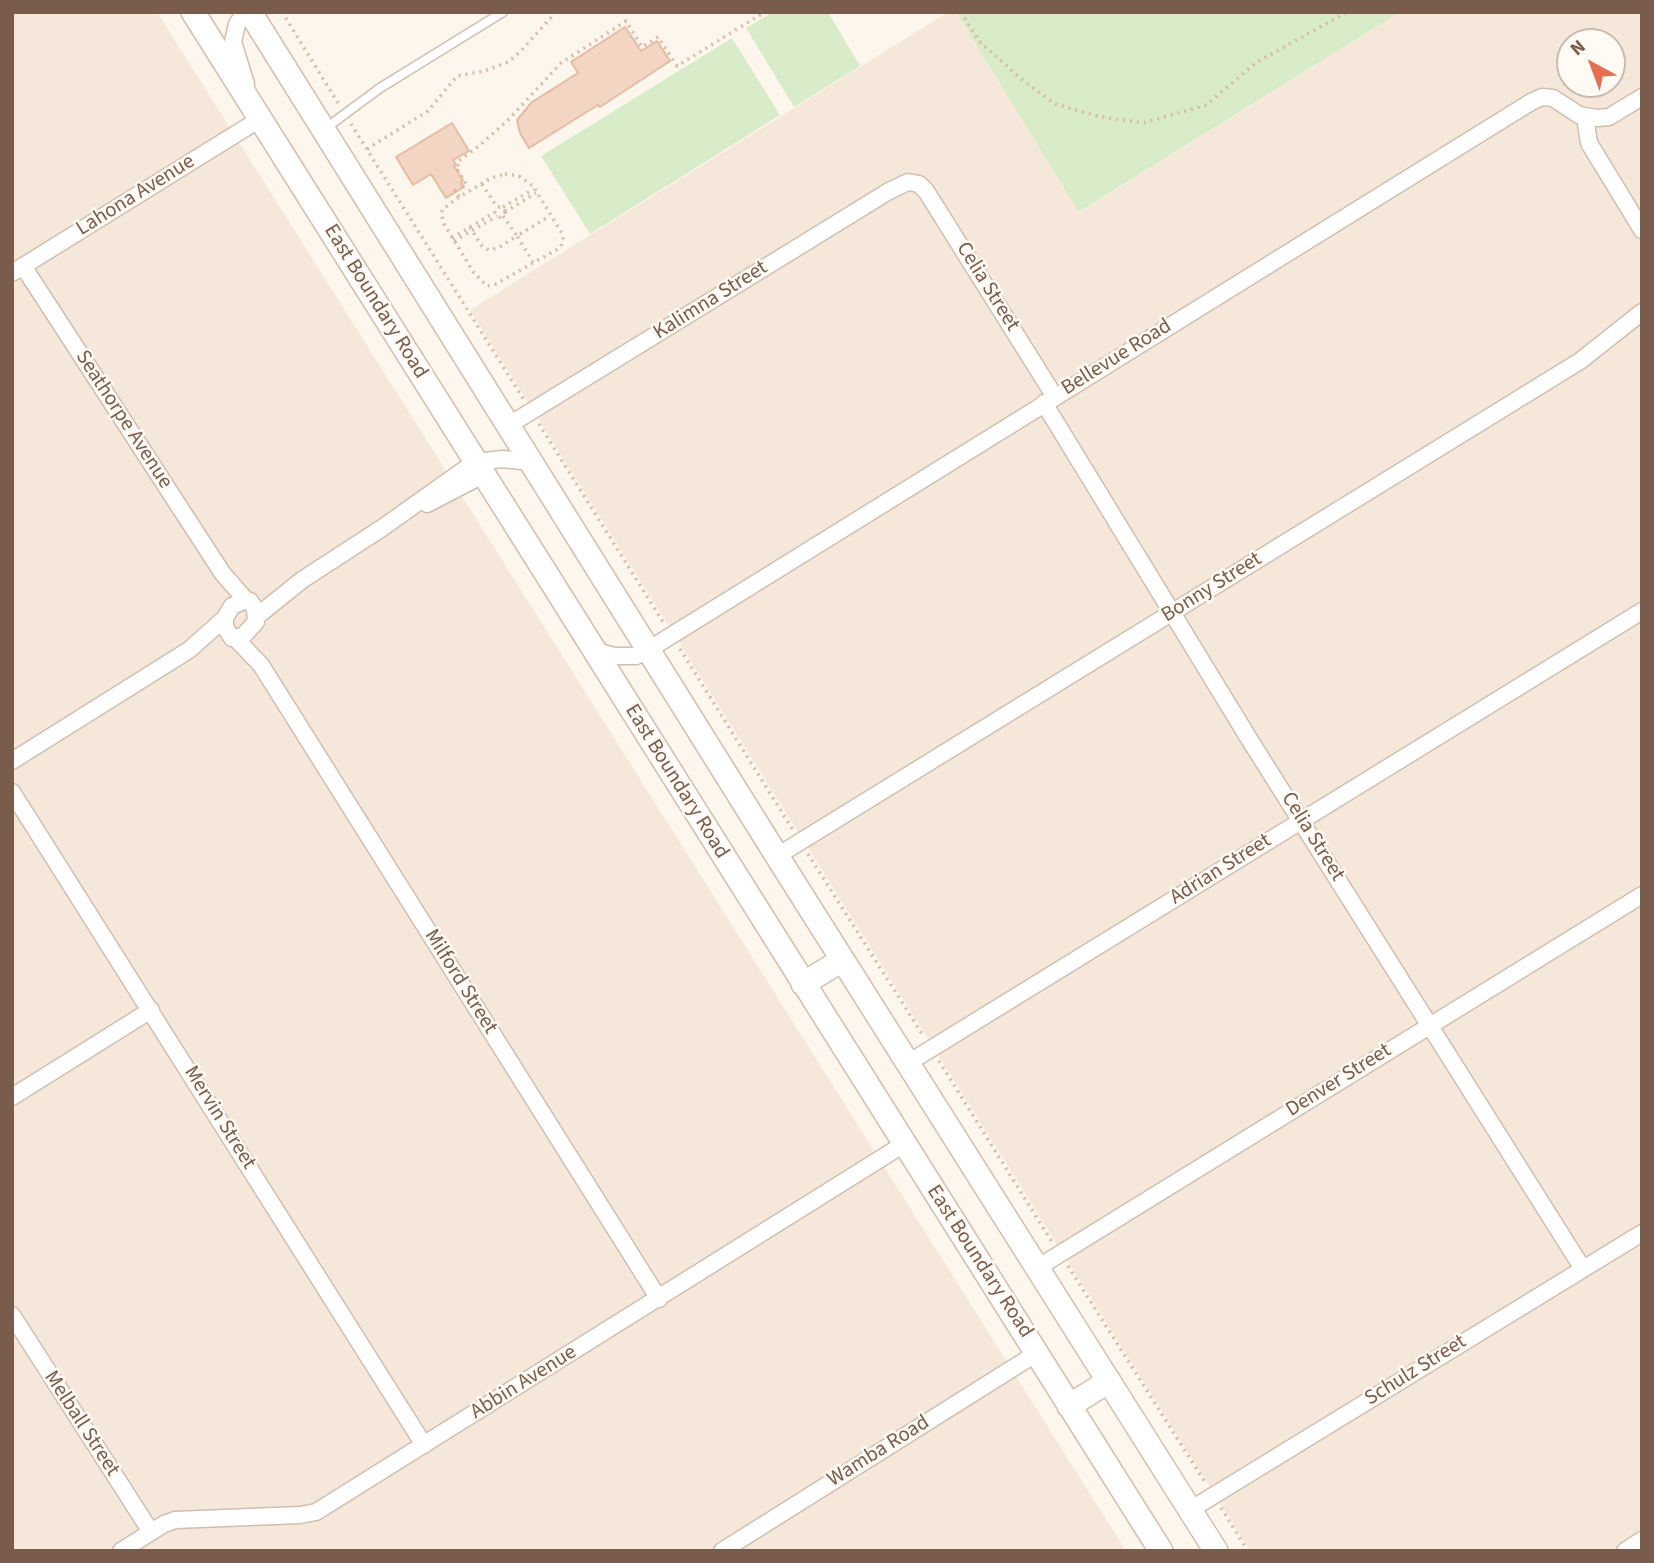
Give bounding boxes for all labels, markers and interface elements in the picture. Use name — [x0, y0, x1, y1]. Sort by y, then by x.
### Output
north arrow — [1556, 28, 1626, 98]
text: N — [1565, 34, 1592, 63]
street label: Lahona Avenue — [72, 150, 200, 242]
street label: East Boundary Road — [317, 220, 433, 384]
street label: Celia Street — [950, 238, 1024, 336]
street label: Kalimna Street — [649, 256, 773, 346]
street label: Bellevue Road — [1057, 314, 1177, 402]
street label: Seathorpe Avenue — [69, 346, 177, 494]
street label: Bonny Street — [1157, 547, 1267, 629]
street label: East Boundary Road — [618, 700, 734, 864]
street label: Celia Street — [1275, 788, 1349, 886]
street label: Adrian Street — [1166, 829, 1276, 911]
street label: Milford Street — [418, 925, 502, 1039]
street label: Denver Street — [1282, 1039, 1396, 1123]
street label: Mervin Street — [177, 1062, 261, 1174]
street label: East Boundary Road — [920, 1181, 1038, 1343]
street label: Schulz Street — [1361, 1330, 1471, 1412]
street label: Abbin Avenue — [466, 1340, 582, 1426]
street label: Melball Street — [38, 1367, 124, 1481]
street label: Wamba Road — [823, 1411, 935, 1493]

